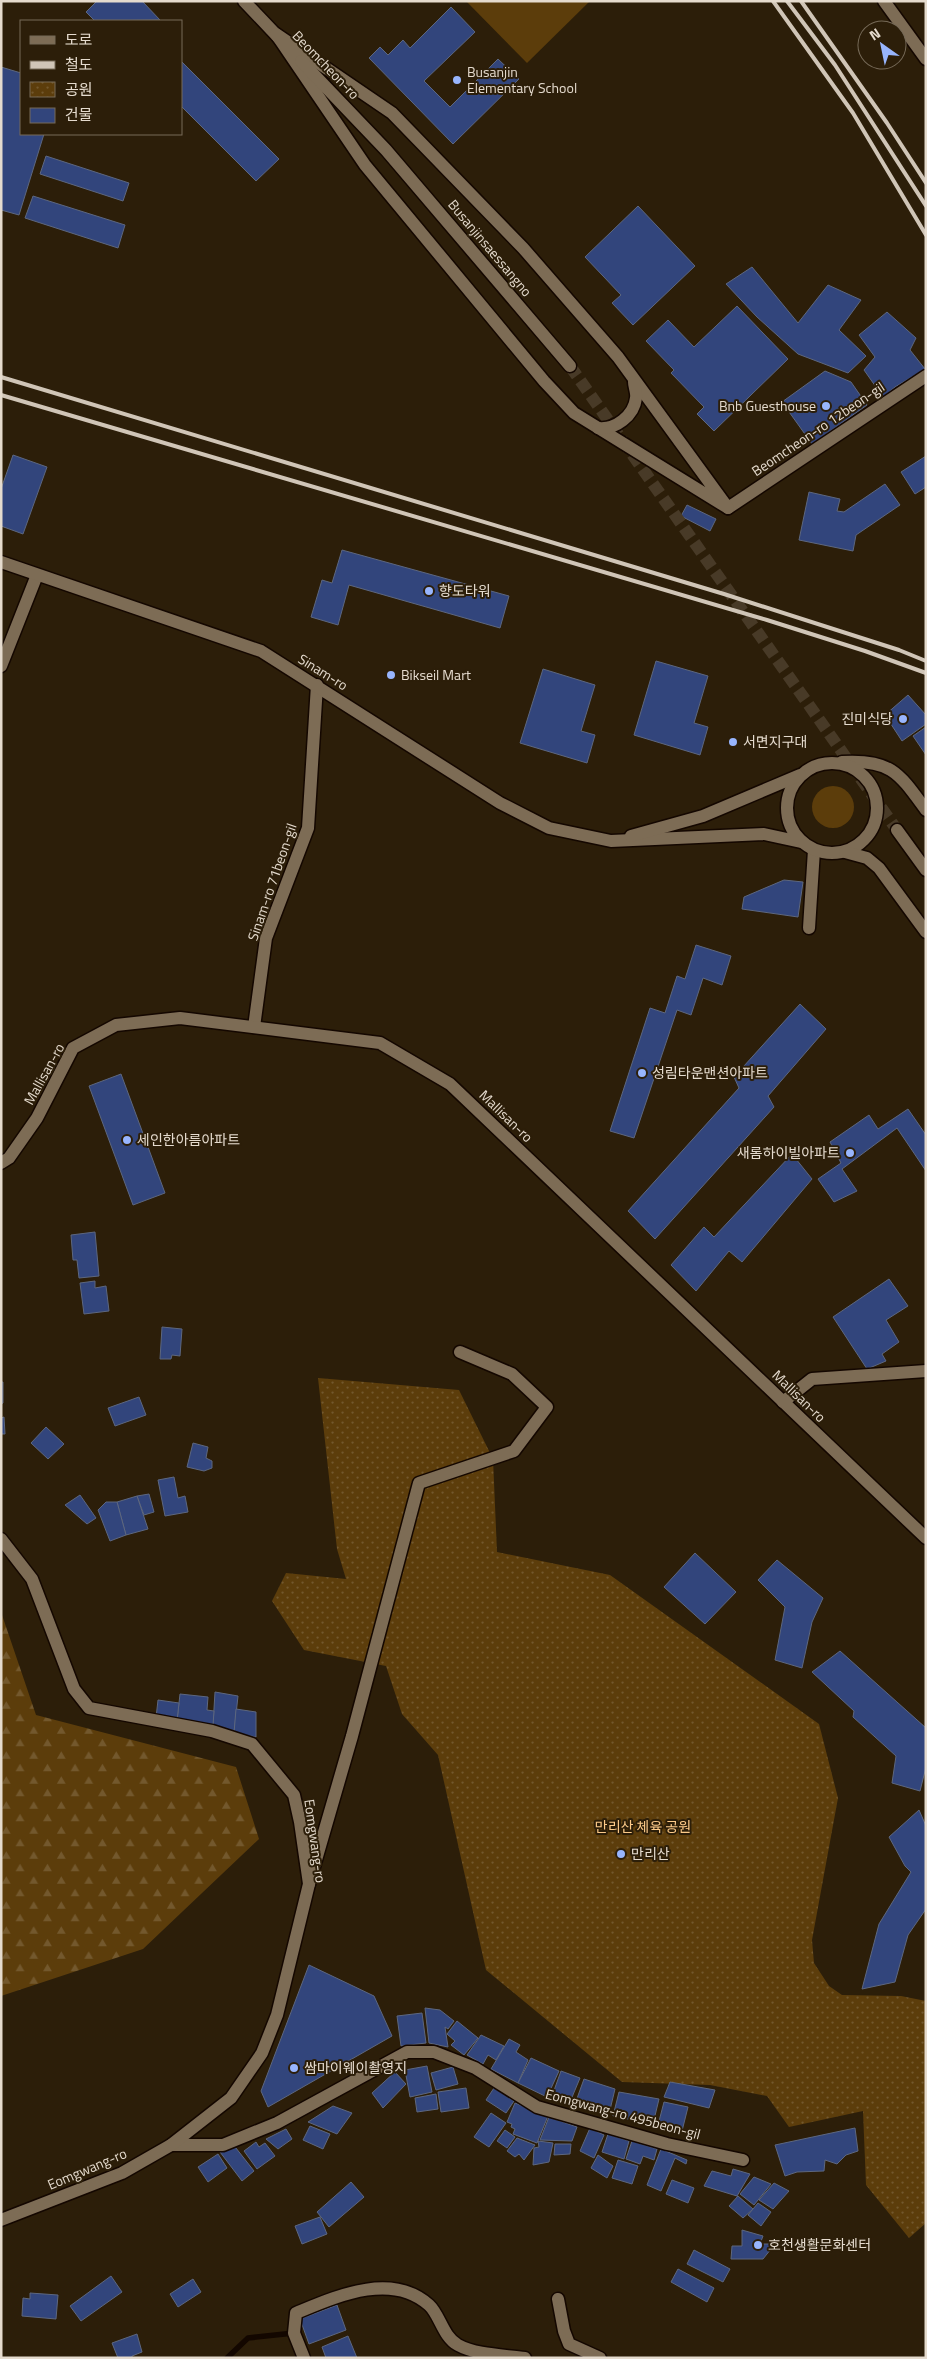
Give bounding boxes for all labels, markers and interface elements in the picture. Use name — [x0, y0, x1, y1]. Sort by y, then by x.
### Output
legend — [20, 20, 182, 135]
north arrow — [857, 20, 907, 70]
text: N — [865, 22, 884, 45]
street label: Beomcheon-ro — [288, 25, 365, 104]
text: 도로 — [65, 28, 93, 51]
text: 철도 — [65, 53, 93, 76]
place label: Busanjin Elementary School — [467, 61, 577, 98]
marker: Busanjin Elementary School — [451, 74, 463, 86]
text: 공원 — [65, 78, 93, 101]
text: 건물 — [65, 103, 93, 126]
street label: Busanjinsaessangno — [443, 195, 537, 301]
street label: Beomcheon-ro 12beon-gil — [747, 376, 888, 481]
place label: Bnb Guesthouse — [719, 395, 816, 416]
marker: Bnb Guesthouse — [820, 400, 832, 412]
place label: 향도타워 — [439, 580, 491, 601]
marker: 향도타워 — [423, 585, 435, 597]
street label: Sinam-ro — [294, 648, 352, 695]
place label: Bikseil Mart — [401, 664, 471, 685]
marker: Bikseil Mart — [385, 669, 397, 681]
place label: 진미식당 — [841, 708, 893, 729]
marker: 진미식당 — [897, 713, 909, 725]
place label: 서면지구대 — [743, 731, 807, 752]
marker: 서면지구대 — [727, 736, 739, 748]
street label: Sinam-ro 71beon-gil — [242, 820, 301, 943]
street label: Mallisan-ro — [18, 1039, 69, 1108]
place label: 성림타운맨션아파트 — [652, 1062, 768, 1083]
marker: 성림타운맨션아파트 — [636, 1067, 648, 1079]
street label: Mallisan-ro — [475, 1085, 538, 1147]
place label: 세인한아름아파트 — [137, 1129, 240, 1150]
marker: 세인한아름아파트 — [121, 1134, 133, 1146]
place label: 새롬하이빌아파트 — [737, 1142, 840, 1163]
marker: 새롬하이빌아파트 — [844, 1147, 856, 1159]
street label: Mallisan-ro — [768, 1365, 831, 1427]
street label: Eomgwang-ro — [299, 1798, 332, 1884]
park label: 만리산 체육 공원 — [595, 1816, 691, 1837]
place label: 만리산 — [631, 1843, 670, 1864]
marker: 만리산 — [615, 1848, 627, 1860]
place label: 쌈마이웨이촬영지 — [304, 2057, 407, 2078]
marker: 쌈마이웨이촬영지 — [288, 2062, 300, 2074]
street label: Eomgwang-ro 495beon-gil — [543, 2083, 703, 2144]
street label: Eomgwang-ro — [44, 2142, 130, 2195]
place label: 호천생활문화센터 — [768, 2234, 871, 2255]
marker: 호천생활문화센터 — [752, 2239, 764, 2251]

